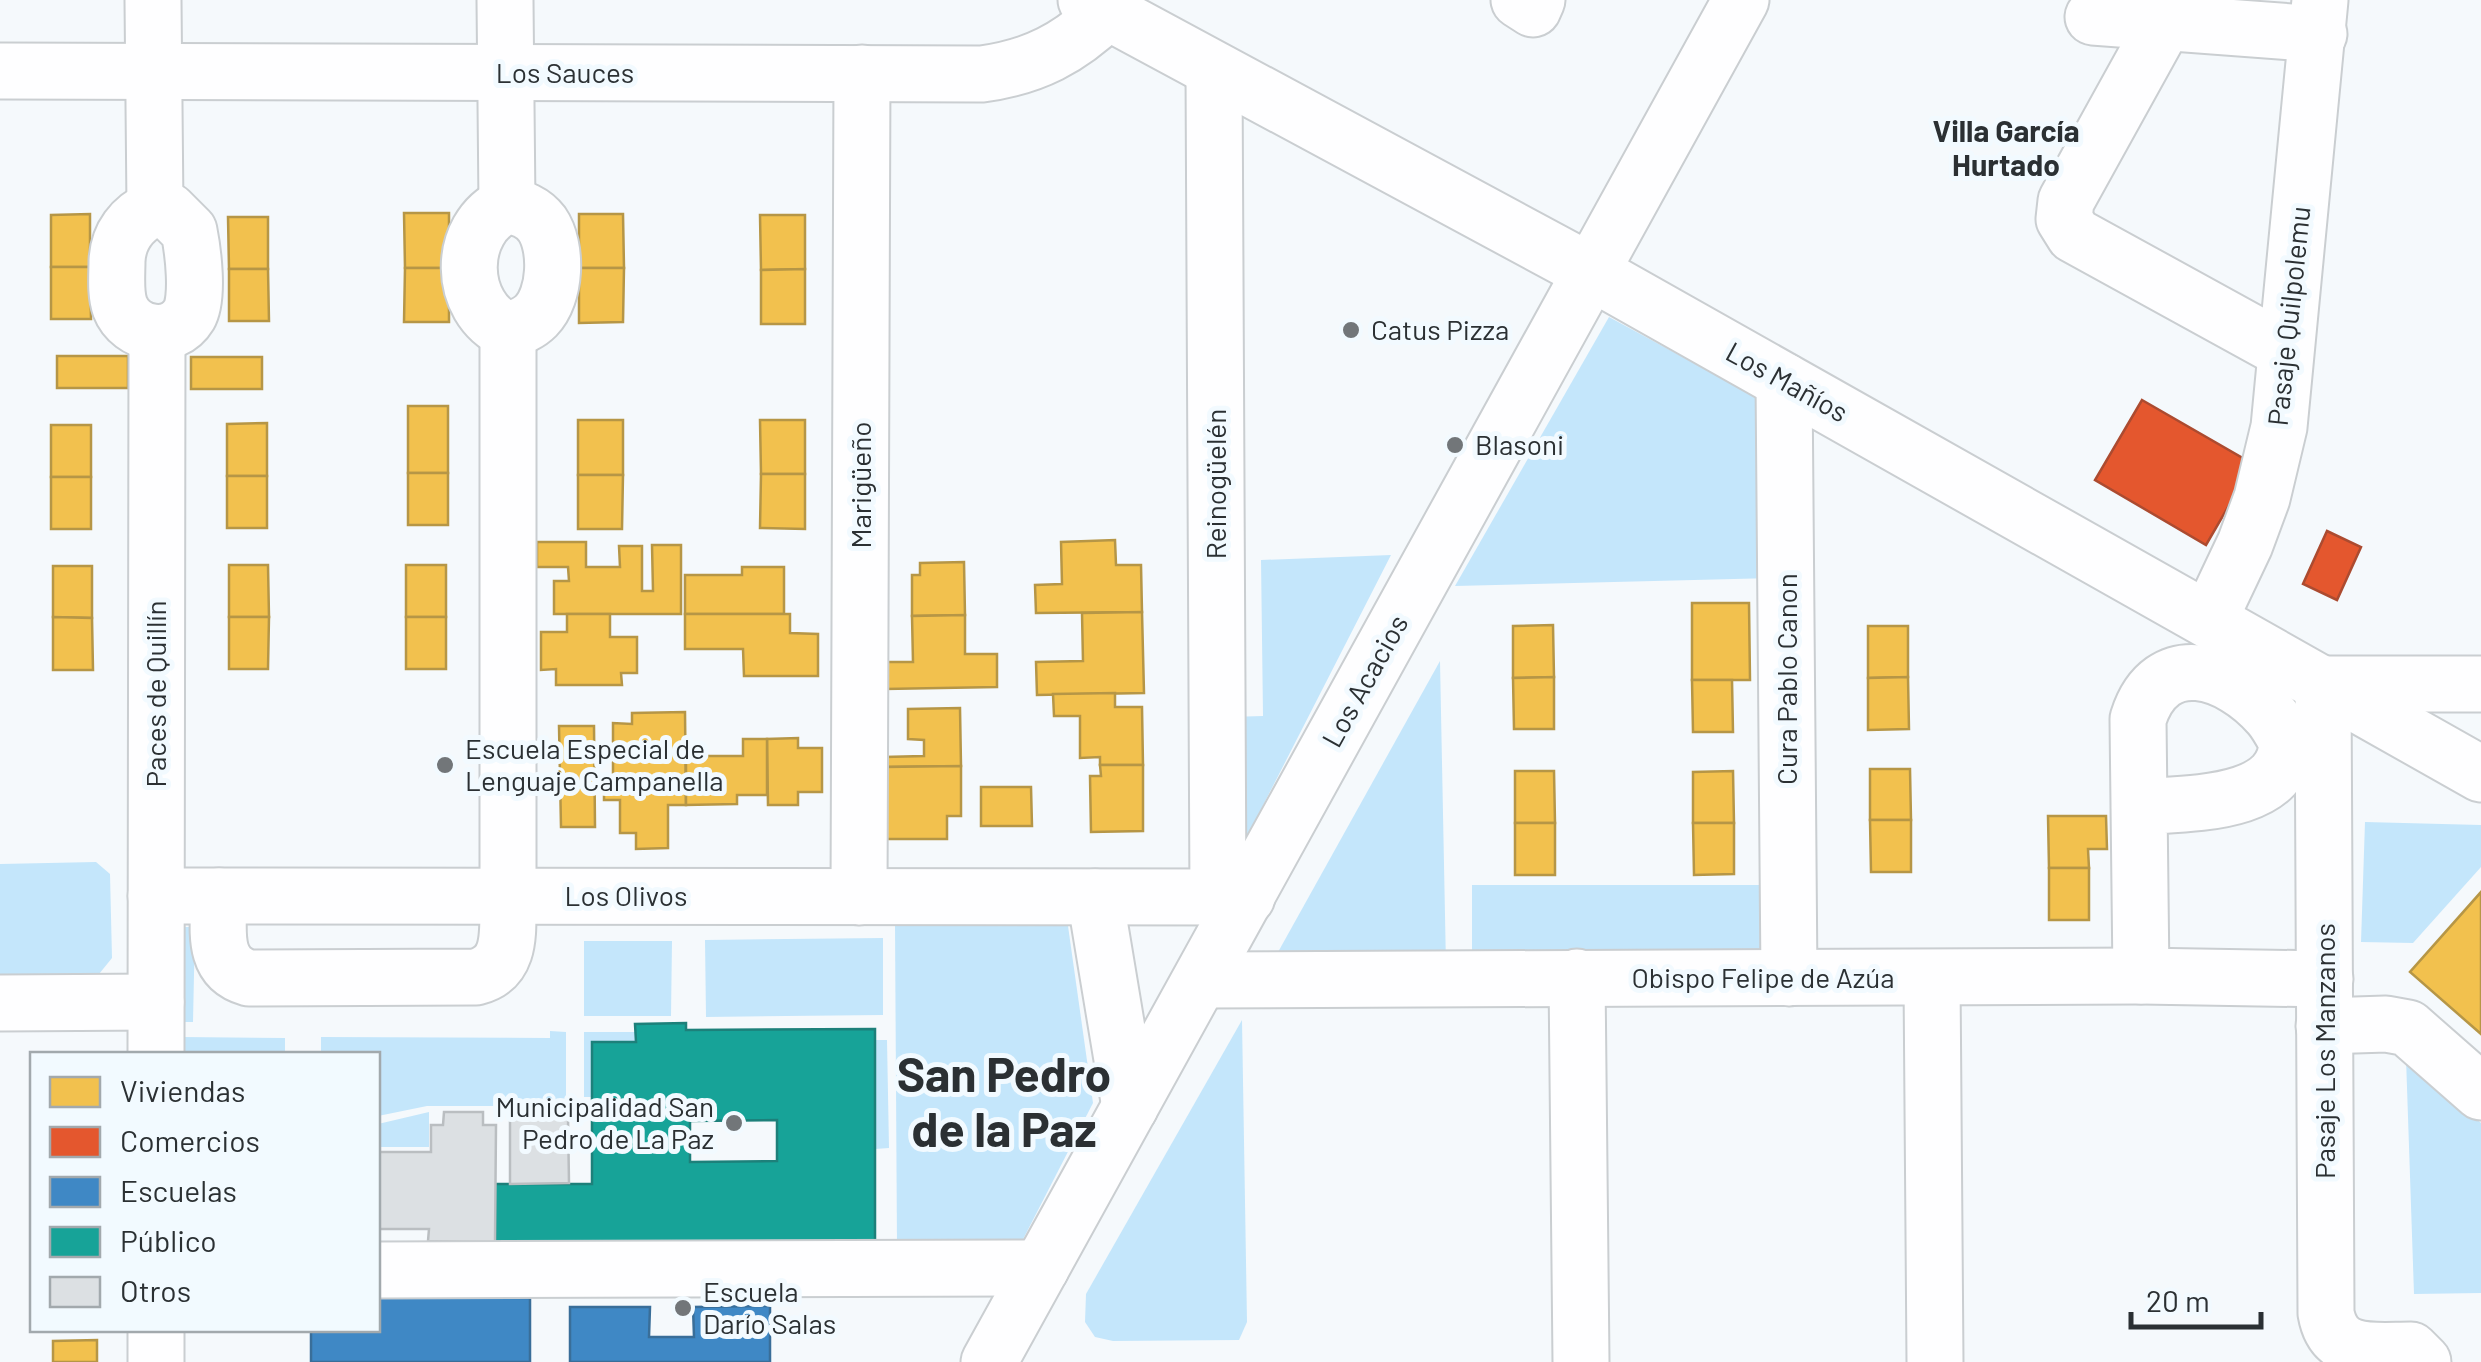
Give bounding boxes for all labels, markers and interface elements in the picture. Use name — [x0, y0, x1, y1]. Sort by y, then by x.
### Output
street label: Los Sauces — [496, 55, 634, 89]
district label: Villa García Hurtado — [1932, 112, 2080, 182]
street label: Pasaje Quilpolemu — [2260, 204, 2316, 427]
place label: Catus Pizza — [1371, 312, 1509, 346]
marker: Catus Pizza — [1340, 319, 1362, 341]
street label: Los Mañíos — [1721, 334, 1854, 429]
street label: Reinogüelén — [1198, 409, 1232, 559]
street label: Marigüeño — [843, 421, 877, 549]
place label: Blasoni — [1475, 427, 1564, 461]
marker: Blasoni — [1444, 434, 1466, 456]
street label: Cura Pablo Canon — [1769, 573, 1803, 785]
street label: Paces de Quillín — [138, 600, 172, 788]
street label: Los Acacios — [1314, 608, 1414, 753]
place label: Escuela Especial de Lenguaje Campanella — [465, 731, 724, 797]
marker: Escuela Especial de Lenguaje Campanella — [434, 754, 456, 776]
street label: Los Olivos — [565, 878, 687, 912]
street label: Pasaje Los Manzanos — [2307, 923, 2341, 1179]
street label: Obispo Felipe de Azúa — [1631, 960, 1895, 994]
district label: San Pedro de la Paz — [897, 1044, 1111, 1157]
legend — [30, 1052, 380, 1332]
text: Viviendas — [120, 1072, 245, 1108]
place label: Municipalidad San Pedro de La Paz — [496, 1089, 714, 1155]
marker: Municipalidad San Pedro de La Paz — [723, 1112, 745, 1134]
text: Comercios — [120, 1122, 260, 1158]
text: Escuelas — [120, 1172, 237, 1208]
text: Público — [120, 1222, 217, 1258]
scale bar — [2131, 1267, 2261, 1329]
text: Otros — [120, 1272, 191, 1308]
place label: Escuela Darío Salas — [703, 1274, 836, 1340]
text: 20 m — [2146, 1282, 2210, 1318]
marker: Escuela Darío Salas — [672, 1297, 694, 1319]

